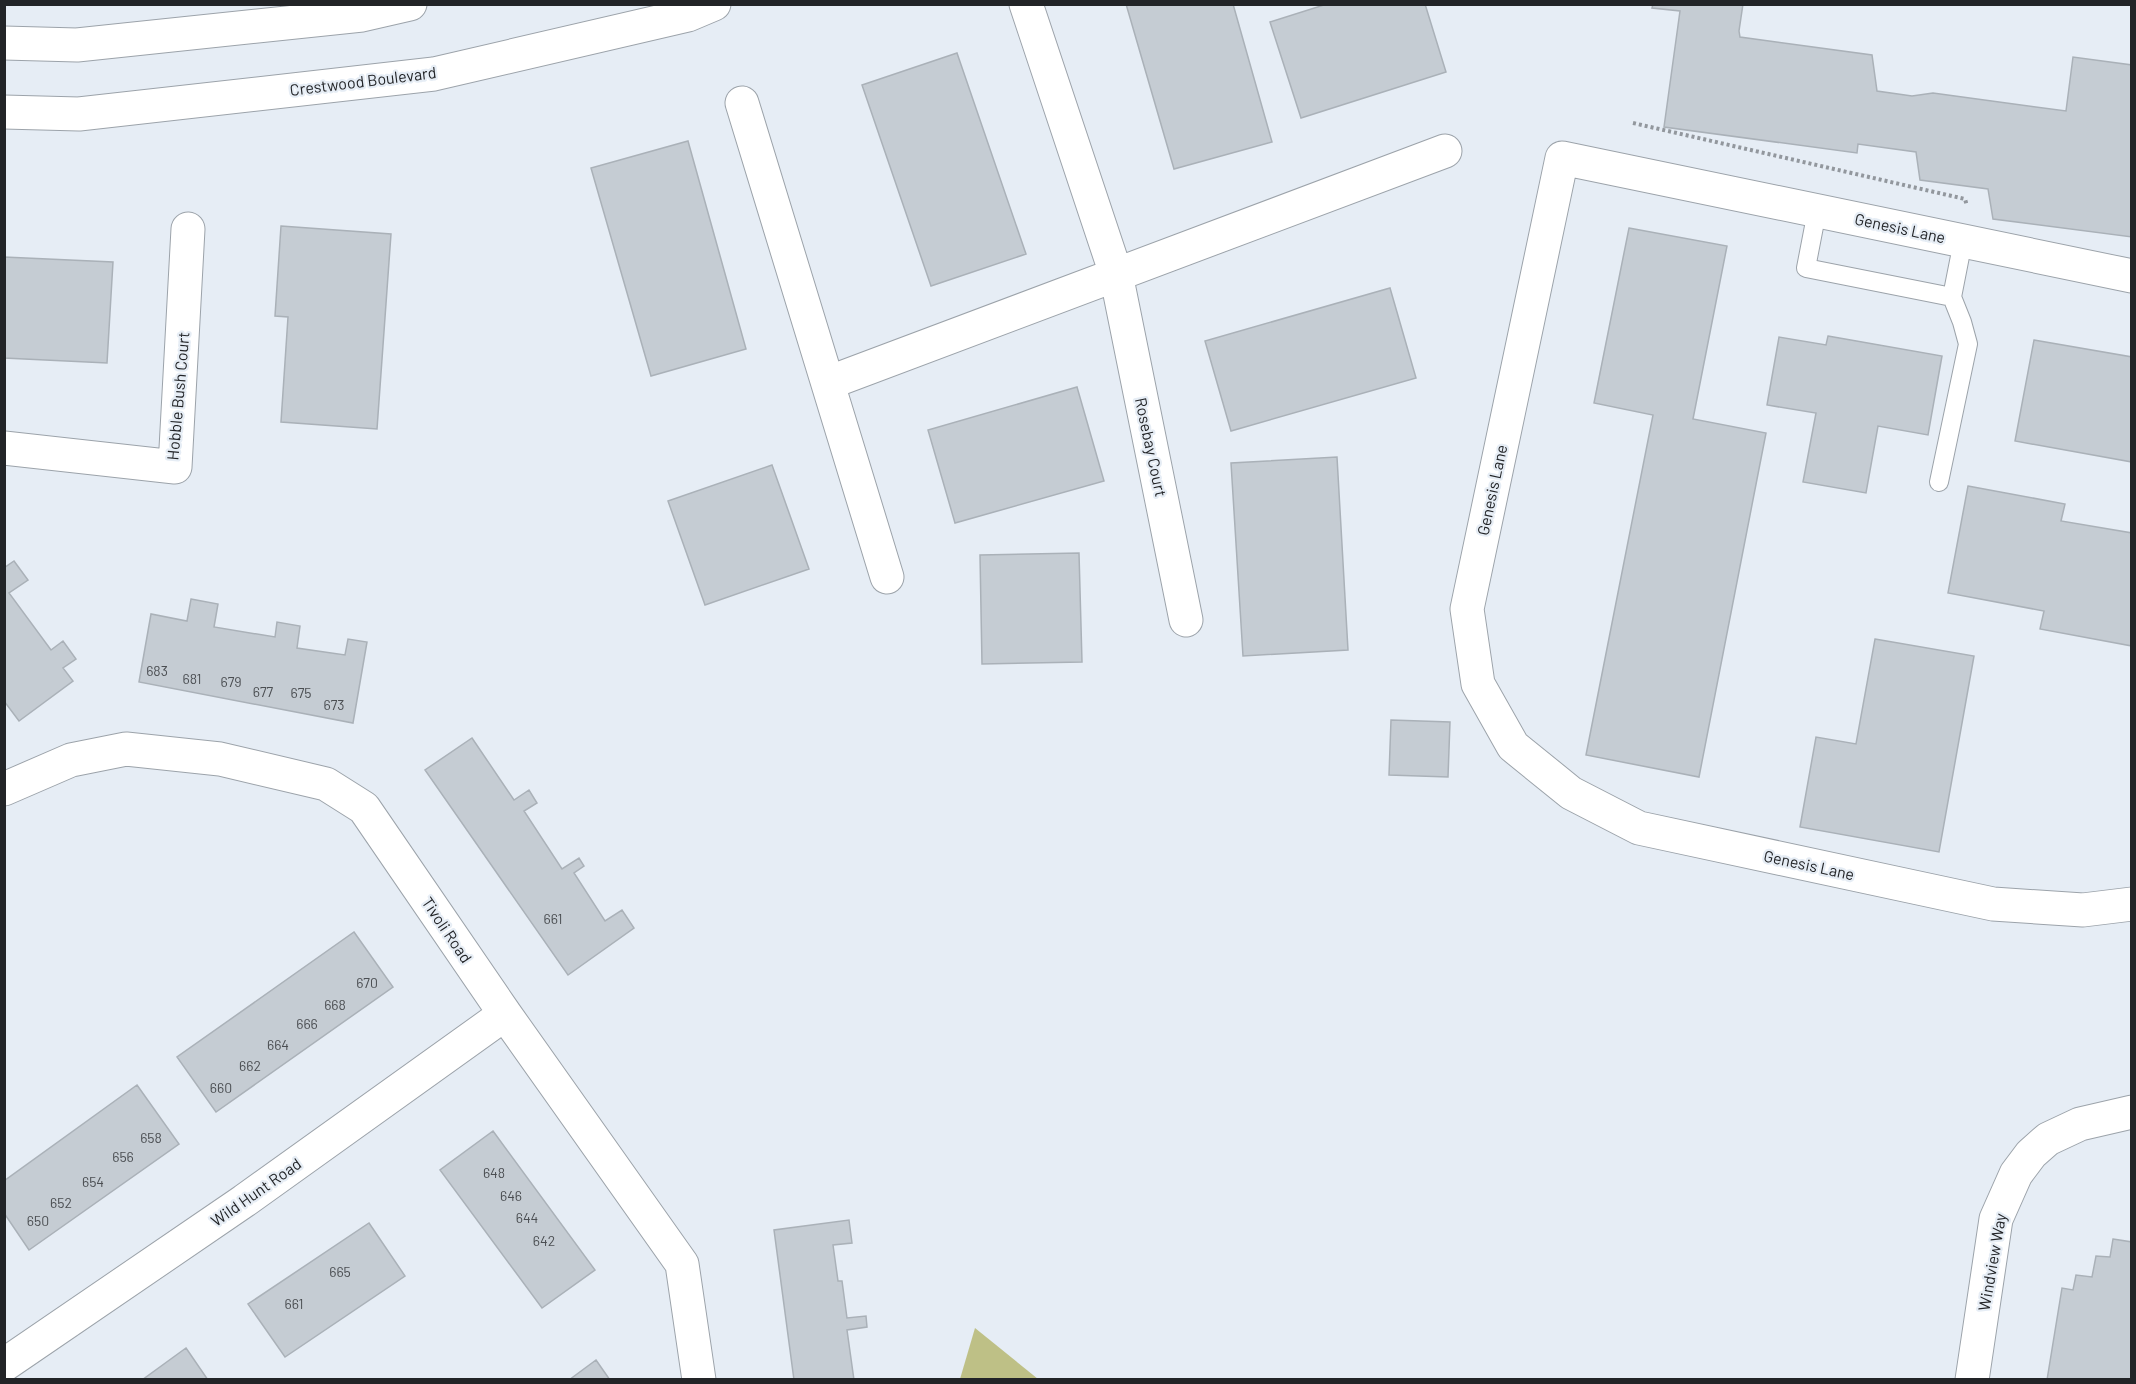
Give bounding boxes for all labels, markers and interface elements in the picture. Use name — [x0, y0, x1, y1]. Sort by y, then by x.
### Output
street label: Crestwood Boulevard — [289, 62, 437, 99]
street label: Genesis Lane — [1853, 209, 1947, 246]
street label: Hobble Bush Court — [162, 331, 193, 461]
street label: Rosebay Court — [1132, 396, 1171, 498]
street label: Genesis Lane — [1473, 443, 1510, 537]
house number: 683 — [146, 662, 168, 679]
house number: 681 — [182, 670, 202, 687]
house number: 679 — [220, 673, 242, 690]
house number: 677 — [253, 683, 274, 700]
house number: 675 — [290, 684, 312, 701]
house number: 673 — [323, 696, 345, 713]
street label: Genesis Lane — [1762, 846, 1856, 883]
street label: Tivoli Road — [418, 893, 476, 966]
house number: 661 — [543, 910, 563, 927]
house number: 670 — [356, 974, 378, 991]
house number: 668 — [324, 996, 346, 1013]
house number: 666 — [296, 1015, 318, 1032]
house number: 664 — [267, 1036, 289, 1053]
house number: 662 — [239, 1057, 261, 1074]
house number: 660 — [210, 1079, 232, 1096]
house number: 658 — [140, 1129, 162, 1146]
house number: 656 — [112, 1148, 134, 1165]
street label: Wild Hunt Road — [207, 1153, 305, 1230]
house number: 648 — [483, 1164, 505, 1181]
house number: 654 — [82, 1173, 104, 1190]
house number: 646 — [500, 1187, 522, 1204]
house number: 652 — [50, 1194, 72, 1211]
house number: 644 — [516, 1209, 538, 1226]
street label: Windview Way — [1974, 1211, 2010, 1312]
house number: 650 — [27, 1212, 49, 1229]
house number: 642 — [533, 1232, 555, 1249]
house number: 665 — [329, 1263, 351, 1280]
house number: 661 — [284, 1295, 304, 1312]

